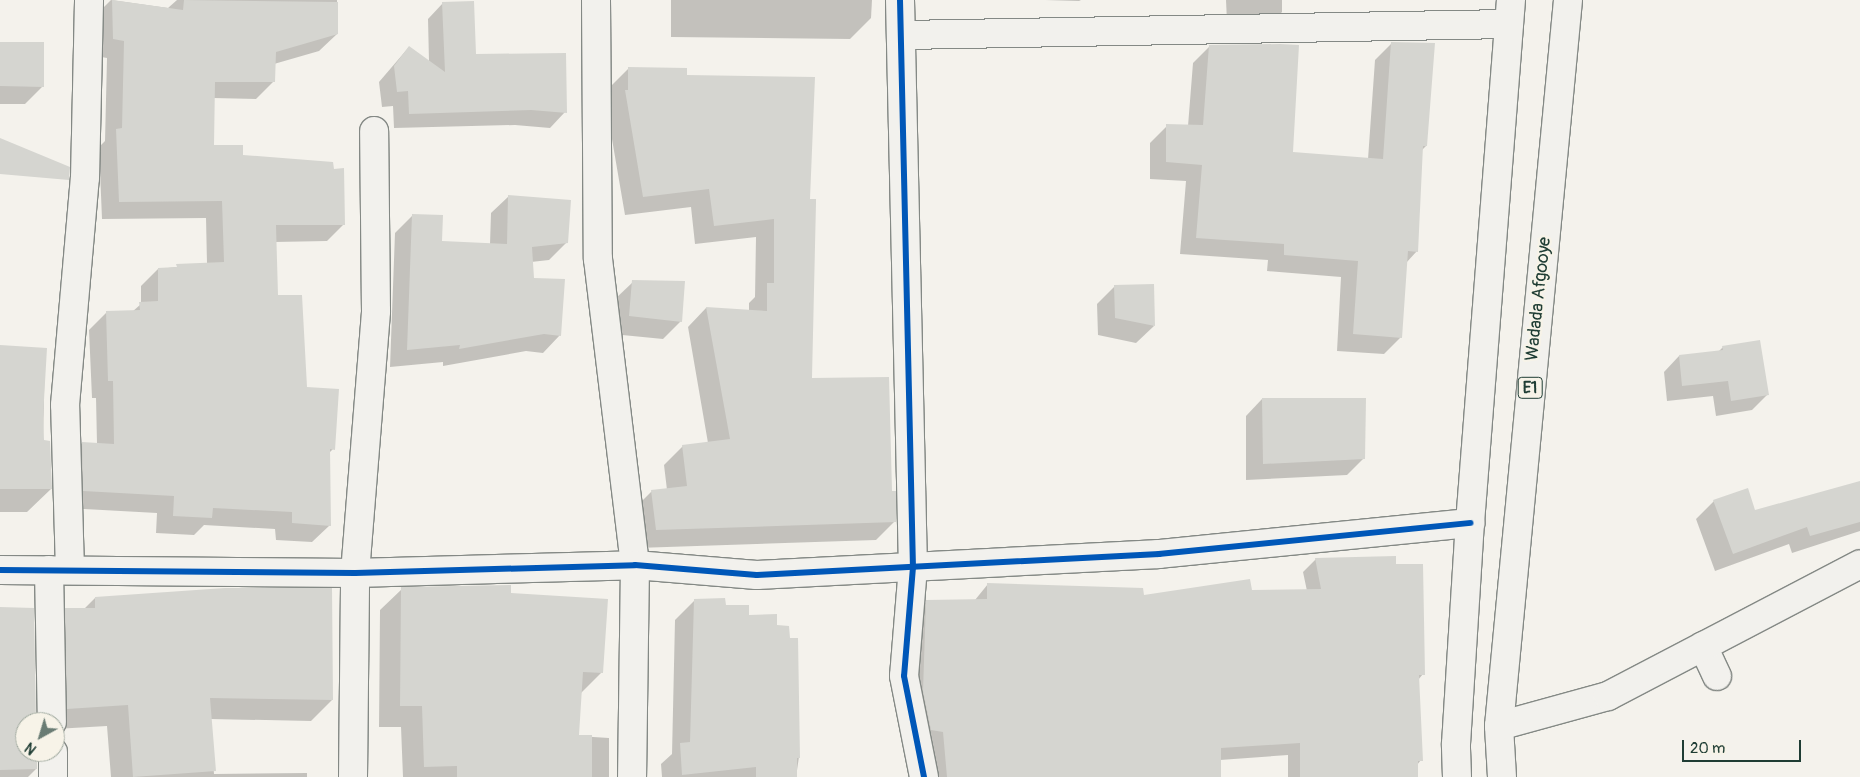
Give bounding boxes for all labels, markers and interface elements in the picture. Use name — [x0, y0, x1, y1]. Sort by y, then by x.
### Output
street label: Wadada Afgooye — [1522, 236, 1556, 362]
road number: E1 — [1518, 374, 1542, 402]
north arrow — [15, 712, 65, 762]
scale bar — [1685, 730, 1804, 762]
text: N — [22, 739, 40, 758]
text: 20 m — [1690, 739, 1725, 758]

